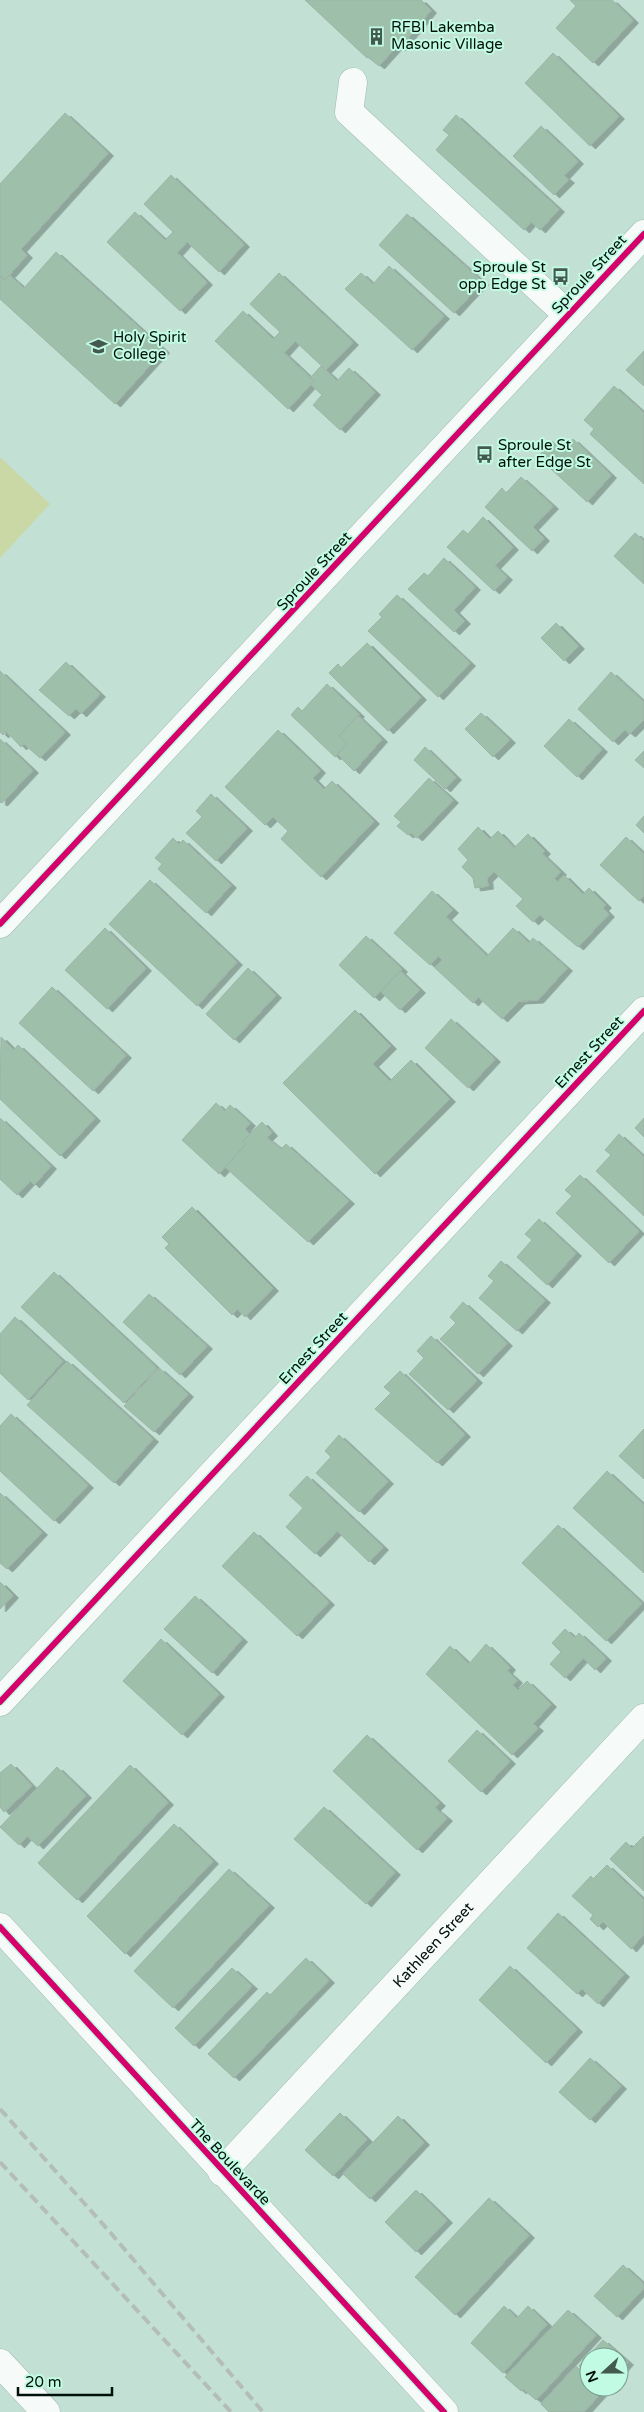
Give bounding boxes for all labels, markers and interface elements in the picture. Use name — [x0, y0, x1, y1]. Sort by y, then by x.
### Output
place label: RFBI Lakemba Masonic Village — [391, 18, 503, 53]
building icon: RFBI Lakemba Masonic Village — [367, 26, 387, 46]
street label: Sproule Street — [548, 231, 630, 317]
place label: Sproule St opp Edge St — [459, 258, 546, 293]
bus stop icon: Sproule St opp Edge St — [550, 266, 570, 286]
place label: Holy Spirit College — [113, 328, 187, 363]
school or university icon: Holy Spirit College — [89, 336, 109, 356]
place label: Sproule St after Edge St — [498, 436, 591, 471]
bus stop icon: Sproule St after Edge St — [474, 444, 494, 464]
street label: Sproule Street — [273, 528, 355, 614]
street label: Ernest Street — [551, 1012, 627, 1092]
street label: Ernest Street — [275, 1308, 351, 1388]
street label: Kathleen Street — [389, 1898, 477, 1991]
street label: The Boulevarde — [186, 2115, 274, 2209]
north arrow — [579, 2347, 629, 2397]
scale bar — [18, 2364, 111, 2396]
text: N — [582, 2368, 602, 2385]
text: 20 m — [25, 2373, 62, 2391]

